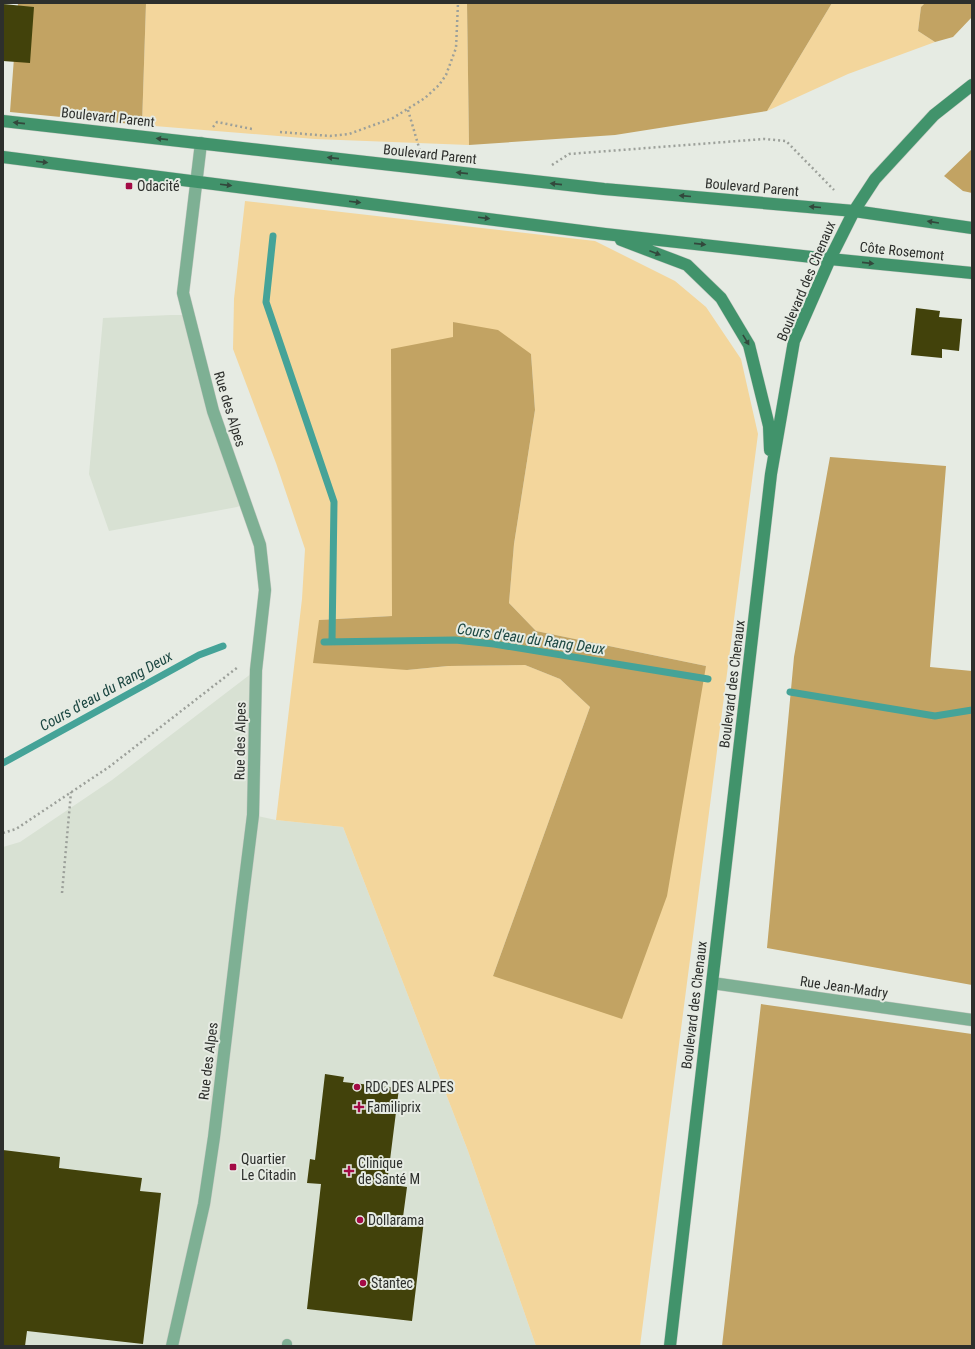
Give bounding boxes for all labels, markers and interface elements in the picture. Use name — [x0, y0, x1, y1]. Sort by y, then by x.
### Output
street label: Boulevard Parent — [60, 104, 156, 130]
one-way arrow — [13, 119, 25, 126]
one-way arrow — [156, 135, 168, 142]
street label: Boulevard Parent — [382, 141, 478, 167]
one-way arrow — [327, 155, 339, 161]
one-way arrow — [36, 159, 48, 165]
one-way arrow — [456, 170, 468, 176]
street label: Boulevard Parent — [704, 175, 800, 199]
place label: Odacité — [137, 178, 180, 194]
one-way arrow — [550, 180, 562, 187]
marker: Odacité — [124, 181, 134, 191]
one-way arrow — [220, 182, 232, 189]
one-way arrow — [679, 193, 691, 199]
one-way arrow — [349, 199, 361, 205]
one-way arrow — [809, 204, 821, 211]
one-way arrow — [478, 215, 490, 221]
street label: Boulevard des Chenaux — [773, 219, 839, 343]
one-way arrow — [927, 219, 940, 225]
street label: Côte Rosemont — [859, 239, 945, 263]
one-way arrow — [694, 241, 706, 248]
one-way arrow — [649, 250, 661, 256]
one-way arrow — [862, 259, 874, 266]
one-way arrow — [742, 334, 749, 346]
street label: Rue des Alpes — [211, 369, 249, 449]
street label: Boulevard des Chenaux — [716, 619, 748, 749]
water label: Cours d'eau du Rang Deux — [456, 620, 607, 658]
water label: Cours d'eau du Rang Deux — [36, 647, 176, 735]
street label: Rue des Alpes — [231, 702, 249, 780]
street label: Boulevard des Chenaux — [678, 940, 710, 1070]
street label: Rue Jean-Madry — [799, 973, 889, 1001]
street label: Rue des Alpes — [195, 1021, 221, 1101]
place label: RDC DES ALPES — [365, 1079, 454, 1095]
marker: RDC DES ALPES — [352, 1082, 362, 1092]
place label: Familiprix — [367, 1099, 421, 1115]
marker: Familiprix — [354, 1102, 364, 1112]
place label: Quartier Le Citadin — [241, 1151, 296, 1183]
place label: Clinique de Santé M — [358, 1155, 420, 1187]
marker: Quartier Le Citadin — [228, 1162, 238, 1172]
marker: Clinique de Santé M — [343, 1165, 355, 1177]
place label: Dollarama — [368, 1212, 424, 1228]
marker: Dollarama — [355, 1215, 365, 1225]
place label: Stantec — [371, 1275, 413, 1291]
marker: Stantec — [358, 1278, 368, 1288]

